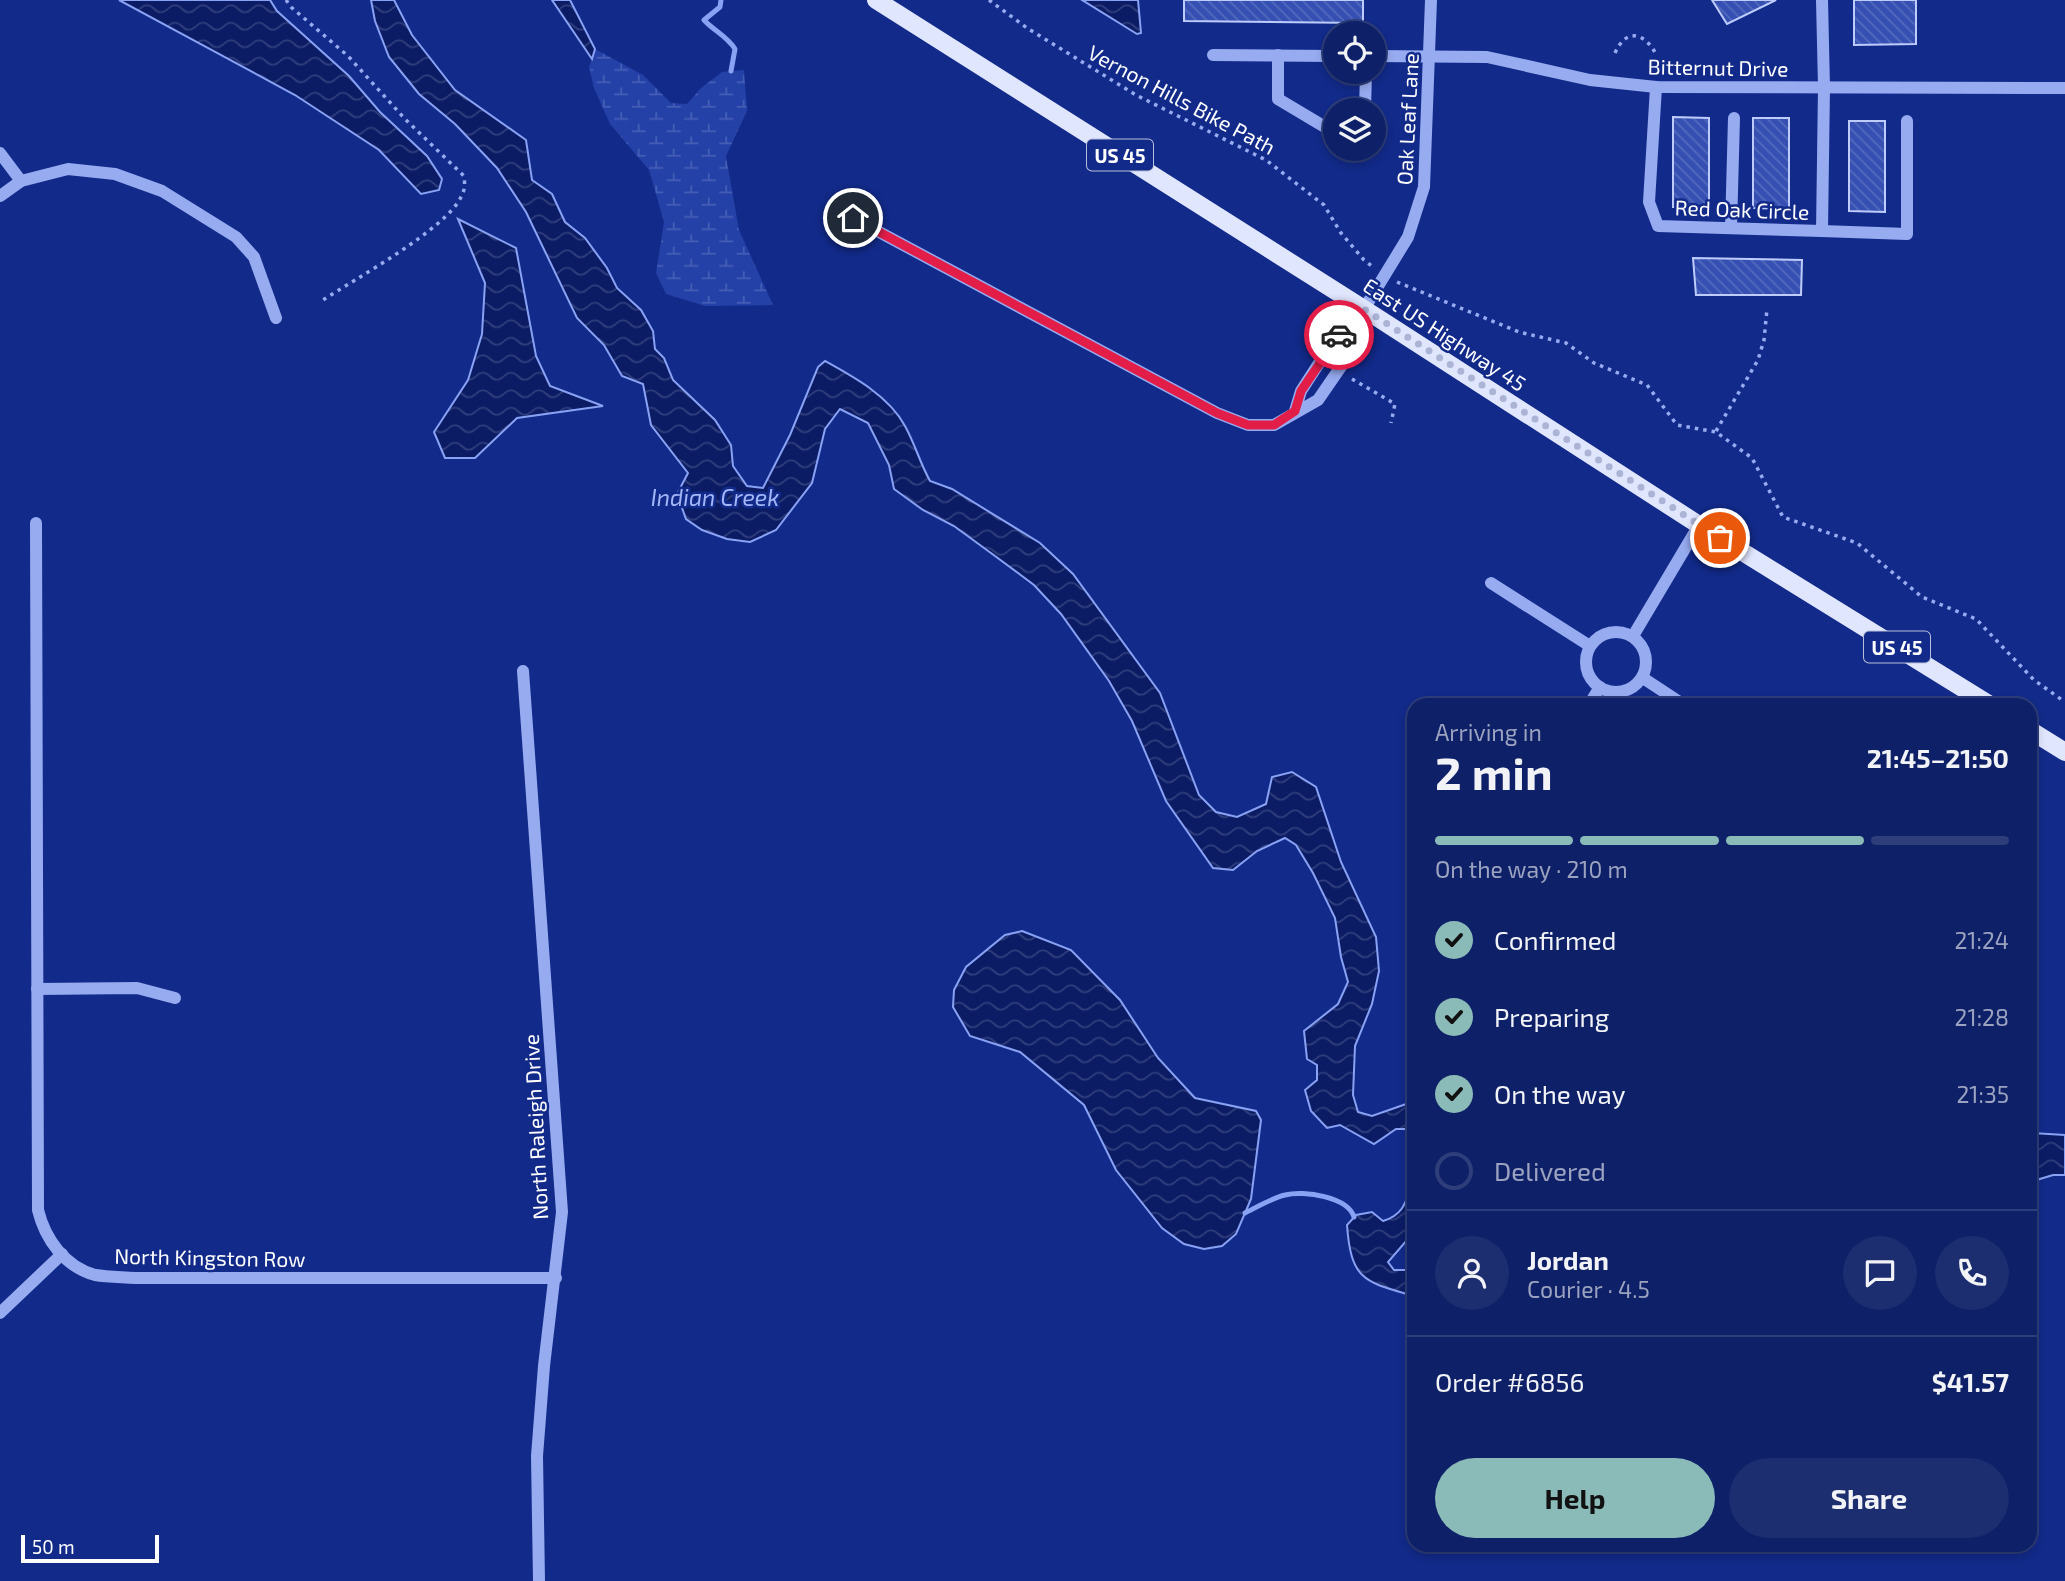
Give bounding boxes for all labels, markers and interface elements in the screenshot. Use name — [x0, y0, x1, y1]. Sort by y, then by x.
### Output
map controls — [1323, 21, 1386, 161]
button: locate — [1323, 21, 1386, 84]
street label: Vernon Hills Bike Path — [1084, 39, 1280, 159]
street label: Oak Leaf Lane — [1391, 52, 1423, 186]
street label: Bitternut Drive — [1647, 53, 1789, 81]
button: layers — [1323, 98, 1386, 161]
road number: US 45 — [1087, 140, 1153, 170]
pin — [823, 188, 883, 248]
street label: Red Oak Circle — [1674, 194, 1810, 224]
icon: home — [834, 199, 872, 237]
street label: East US Highway 45 — [1359, 272, 1531, 396]
courier — [1304, 300, 1374, 370]
icon: car — [1320, 316, 1358, 354]
water label: Indian Creek — [651, 483, 779, 511]
pin — [1690, 508, 1750, 568]
icon: bag — [1701, 519, 1739, 557]
road number: US 45 — [1864, 632, 1930, 662]
text: Arriving in — [1435, 718, 1542, 746]
text: 21:45–21:50 — [1867, 742, 2009, 773]
text: 2 min — [1435, 744, 1553, 799]
text: On the way · 210 m — [1435, 855, 1628, 883]
icon: check — [1435, 921, 1473, 959]
text: Confirmed — [1494, 924, 1617, 955]
text: 21:24 — [1954, 926, 2009, 954]
icon: check — [1435, 998, 1473, 1036]
text: Preparing — [1494, 1001, 1609, 1032]
text: 21:28 — [1955, 1003, 2009, 1031]
street label: North Raleigh Drive — [518, 1034, 552, 1220]
icon: check — [1435, 1075, 1473, 1113]
text: On the way — [1494, 1078, 1625, 1109]
text: 21:35 — [1956, 1080, 2009, 1108]
text: Delivered — [1494, 1155, 1606, 1186]
button: person — [1435, 1236, 1509, 1310]
button: chat — [1843, 1236, 1917, 1310]
button: phone — [1935, 1236, 2009, 1310]
street label: North Kingston Row — [114, 1243, 306, 1271]
text: Jordan — [1527, 1244, 1609, 1275]
text: Courier · 4.5 — [1527, 1275, 1650, 1303]
text: Order #6856 — [1435, 1366, 1584, 1397]
text: $41.57 — [1932, 1366, 2009, 1397]
button: Help — [1435, 1458, 1715, 1538]
button: Share — [1729, 1458, 2009, 1538]
scale bar — [21, 1532, 159, 1564]
text: 50 m — [32, 1535, 75, 1558]

